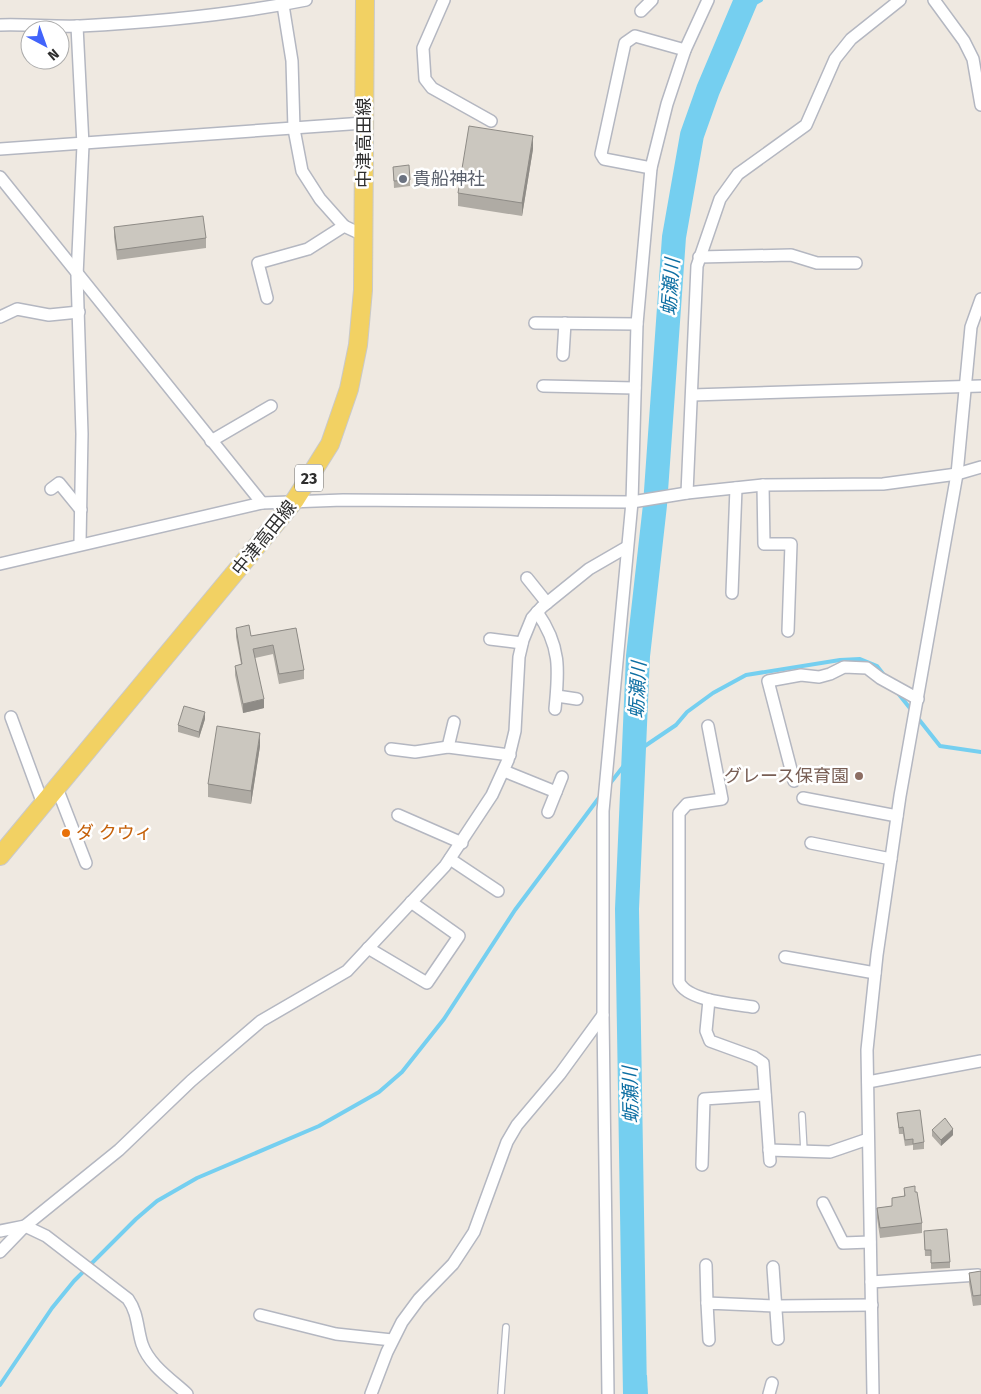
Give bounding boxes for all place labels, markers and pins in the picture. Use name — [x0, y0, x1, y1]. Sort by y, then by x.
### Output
place label: 貴船神社 — [413, 168, 485, 190]
marker: 貴船神社 — [397, 173, 409, 185]
place label: グレース保育園 — [724, 765, 849, 787]
marker: グレース保育園 — [853, 770, 865, 782]
place label: ダ クウィ — [76, 822, 153, 844]
marker: ダ クウィ — [60, 827, 72, 839]

